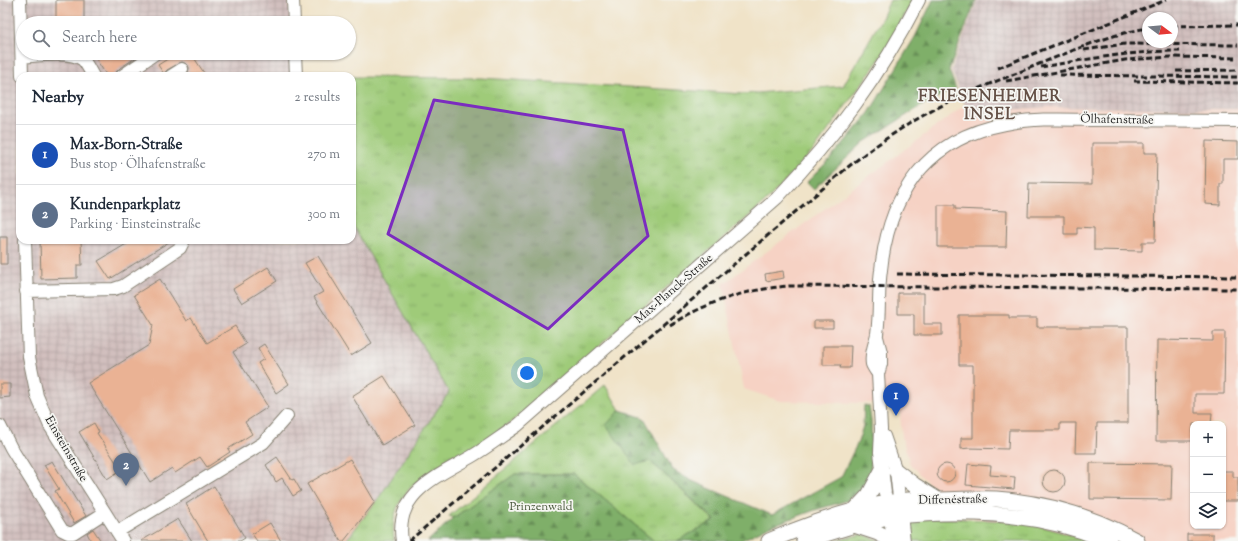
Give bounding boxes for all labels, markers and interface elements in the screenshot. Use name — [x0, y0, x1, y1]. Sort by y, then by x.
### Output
north arrow — [1142, 12, 1178, 48]
search box — [16, 16, 356, 60]
icon: search — [30, 27, 52, 49]
text: Search here — [62, 28, 137, 49]
text: Nearby — [32, 86, 84, 110]
district label: FRIESENHEIMER INSEL — [918, 86, 1062, 127]
text: 2 results — [295, 89, 340, 107]
street label: Ölhafenstraße — [1080, 110, 1154, 130]
text: Max-Born-Straße — [70, 135, 183, 156]
text: 1 — [43, 146, 47, 164]
text: 270 m — [307, 146, 340, 164]
text: Bus stop · Ölhafenstraße — [70, 156, 206, 174]
text: Kundenparkplatz — [70, 195, 180, 216]
text: 2 — [42, 206, 48, 224]
text: 300 m — [308, 206, 340, 224]
text: Parking · Einsteinstraße — [70, 216, 201, 234]
street label: Max-Planck-Straße — [631, 250, 717, 328]
your location — [517, 363, 537, 383]
pin: 1 — [883, 383, 909, 416]
street label: Einsteinstraße — [40, 413, 92, 486]
map controls — [1190, 421, 1226, 529]
button: + — [1190, 421, 1226, 457]
pin: 2 — [113, 453, 139, 486]
button: − — [1190, 457, 1226, 493]
street label: Diffenéstraße — [918, 490, 988, 510]
button: layers — [1190, 493, 1226, 529]
park label: Prinzenwald — [510, 498, 573, 516]

